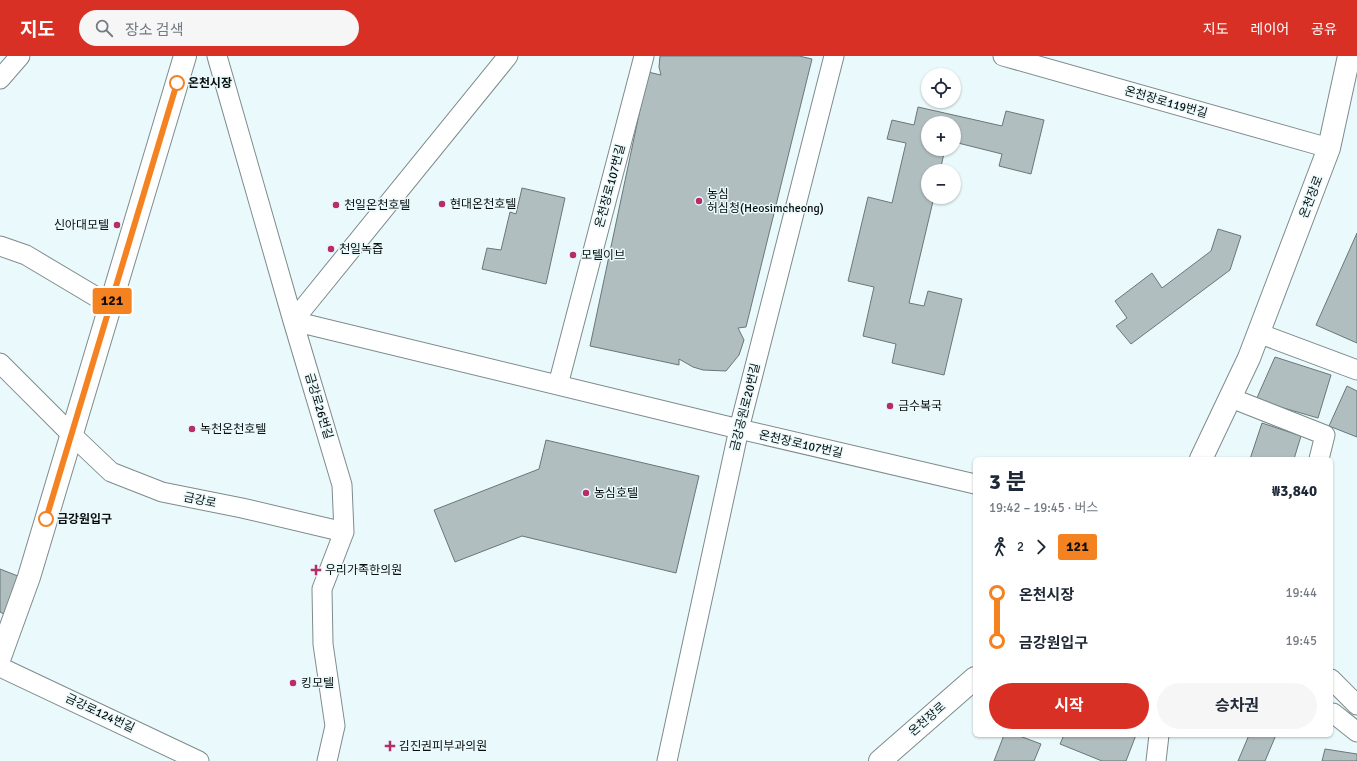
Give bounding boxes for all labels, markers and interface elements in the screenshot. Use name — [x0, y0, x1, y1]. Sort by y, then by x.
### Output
search box — [79, 10, 359, 46]
icon: search — [93, 17, 115, 39]
text: 지도 — [20, 18, 55, 42]
text: 장소 검색 — [125, 21, 183, 39]
text: 지도 — [1203, 21, 1229, 38]
text: 레이어 — [1251, 21, 1289, 38]
text: 공유 — [1311, 21, 1337, 38]
map controls — [921, 68, 961, 204]
button: locate — [921, 68, 961, 108]
marker: 온천시장 — [169, 75, 185, 91]
place label: 온천시장 — [188, 76, 232, 91]
street label: 온천장로119번길 — [1123, 83, 1209, 121]
button: + — [921, 116, 961, 156]
street label: 온천장로107번길 — [592, 143, 629, 229]
button: − — [921, 164, 961, 204]
street label: 온천장로 — [1297, 174, 1326, 220]
place label: 농심 허심청(Heosimcheong) — [707, 187, 824, 216]
marker: 농심 허심청(Heosimcheong) — [694, 196, 704, 206]
place label: 현대온천호텔 — [450, 197, 516, 212]
place label: 천일온천호텔 — [344, 198, 410, 213]
marker: 현대온천호텔 — [437, 199, 447, 209]
marker: 천일온천호텔 — [331, 200, 341, 210]
place label: 신아대모텔 — [54, 218, 109, 233]
marker: 신아대모텔 — [112, 220, 122, 230]
place label: 천일녹즙 — [339, 242, 383, 257]
marker: 천일녹즙 — [326, 244, 336, 254]
place label: 모텔이브 — [581, 248, 625, 263]
marker: 모텔이브 — [568, 250, 578, 260]
line badge: 121 — [89, 288, 135, 314]
text: 121 — [101, 292, 123, 309]
street label: 금강공원로20번길 — [727, 362, 764, 453]
street label: 금강로26번길 — [301, 371, 336, 441]
place label: 금수복국 — [898, 399, 942, 414]
marker: 금수복국 — [885, 401, 895, 411]
place label: 녹천온천호텔 — [200, 422, 266, 437]
marker: 녹천온천호텔 — [187, 424, 197, 434]
street label: 온천장로107번길 — [757, 428, 844, 461]
text: 3 분 — [989, 468, 1026, 495]
text: ₩3,840 — [1272, 482, 1317, 500]
place label: 농심호텔 — [594, 486, 638, 501]
marker: 농심호텔 — [581, 488, 591, 498]
street label: 금강로 — [182, 490, 218, 511]
text: 19:42 – 19:45 · 버스 — [989, 500, 1098, 516]
marker: 금강원입구 — [38, 511, 54, 527]
place label: 금강원입구 — [57, 512, 112, 527]
icon: walk — [989, 536, 1011, 558]
icon: forward — [1030, 536, 1052, 558]
text: 121 — [1066, 538, 1089, 555]
text: 2 — [1017, 539, 1024, 555]
place label: 우리가족한의원 — [325, 563, 402, 578]
marker: 우리가족한의원 — [310, 564, 322, 576]
text: 19:44 — [1285, 585, 1317, 601]
text: 온천시장 — [1019, 586, 1074, 604]
text: 19:45 — [1285, 633, 1317, 649]
text: 금강원입구 — [1019, 634, 1088, 652]
place label: 킹모텔 — [301, 676, 334, 691]
marker: 킹모텔 — [288, 678, 298, 688]
button: 시작 — [989, 683, 1149, 729]
button: 승차권 — [1157, 683, 1317, 729]
street label: 금강로124번길 — [63, 691, 137, 736]
street label: 온천장로 — [906, 699, 949, 740]
place label: 김진권피부과의원 — [399, 739, 487, 754]
marker: 김진권피부과의원 — [384, 740, 396, 752]

